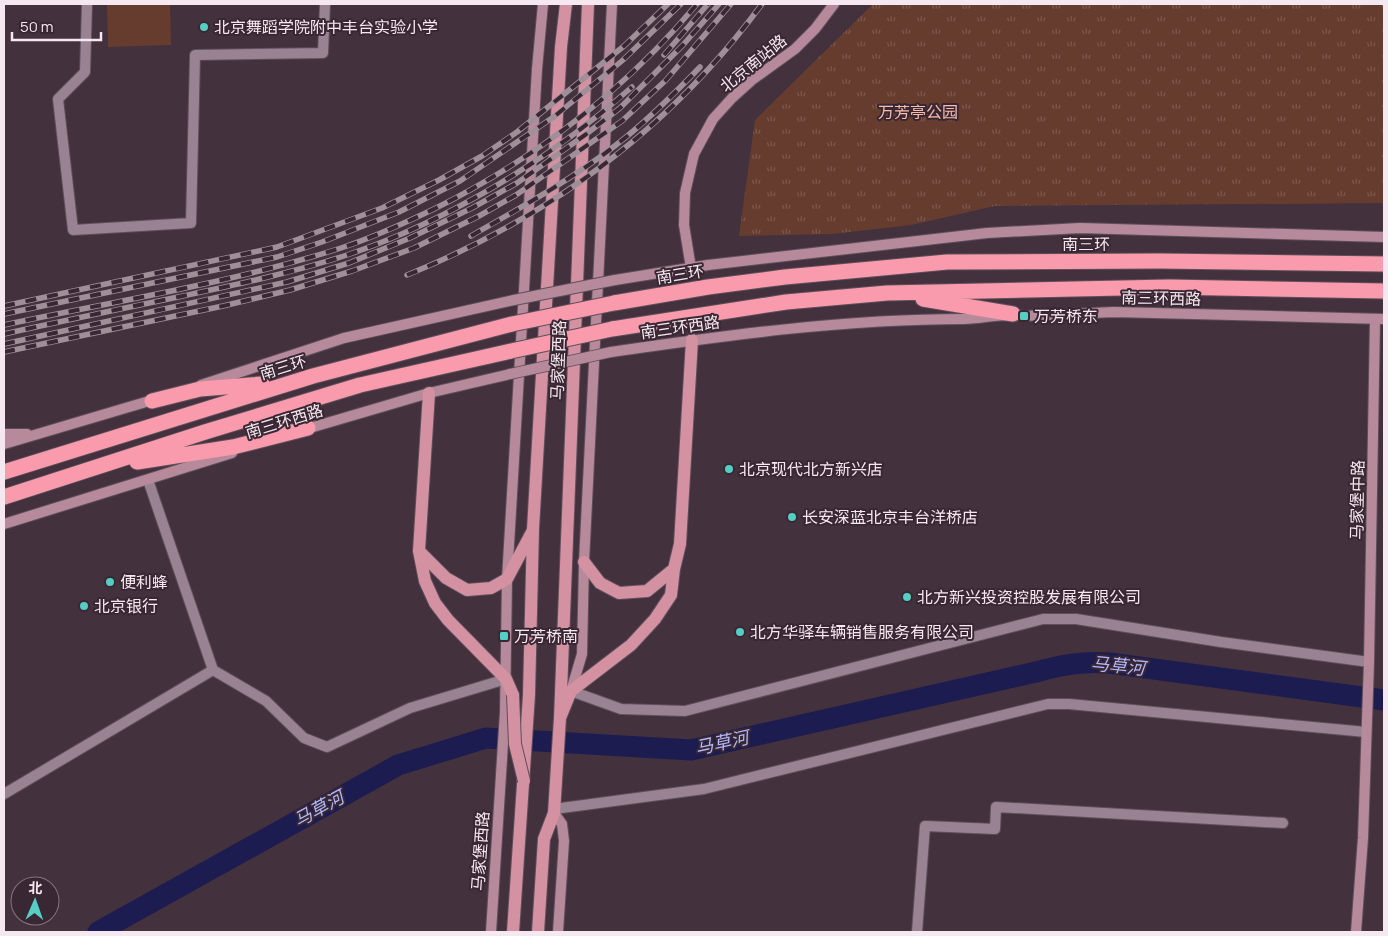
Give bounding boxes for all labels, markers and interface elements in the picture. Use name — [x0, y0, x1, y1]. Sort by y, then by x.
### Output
scale bar — [12, 10, 101, 42]
text: 50 m — [20, 16, 54, 37]
place label: 北京舞蹈学院附中丰台实验小学 — [214, 16, 438, 38]
marker: 北京舞蹈学院附中丰台实验小学 — [198, 21, 210, 33]
street label: 北京南站路 — [715, 29, 791, 97]
park label: 万芳亭公园 — [878, 101, 958, 123]
street label: 南三环 — [1062, 233, 1110, 255]
street label: 南三环 — [655, 259, 705, 289]
street label: 南三环西路 — [1121, 286, 1201, 310]
place label: 万芳桥东 — [1034, 305, 1098, 327]
marker: 万芳桥东 — [1018, 310, 1030, 322]
street label: 南三环西路 — [639, 311, 721, 343]
street label: 马家堡西路 — [546, 320, 570, 400]
street label: 南三环 — [257, 349, 309, 385]
street label: 南三环西路 — [243, 399, 325, 443]
place label: 北京现代北方新兴店 — [739, 458, 883, 480]
street label: 马家堡中路 — [1345, 460, 1369, 540]
marker: 北京现代北方新兴店 — [723, 463, 735, 475]
place label: 长安深蓝北京丰台洋桥店 — [802, 506, 978, 528]
marker: 长安深蓝北京丰台洋桥店 — [786, 511, 798, 523]
place label: 便利蜂 — [120, 571, 168, 593]
marker: 便利蜂 — [104, 576, 116, 588]
place label: 北方新兴投资控股发展有限公司 — [917, 586, 1141, 608]
marker: 北方新兴投资控股发展有限公司 — [901, 591, 913, 603]
place label: 北京银行 — [94, 595, 158, 617]
marker: 北京银行 — [78, 600, 90, 612]
place label: 北方华驿车辆销售服务有限公司 — [750, 621, 974, 643]
place label: 万芳桥南 — [514, 625, 578, 647]
marker: 北方华驿车辆销售服务有限公司 — [734, 626, 746, 638]
marker: 万芳桥南 — [498, 630, 510, 642]
water label: 马草河 — [1090, 650, 1149, 680]
water label: 马草河 — [693, 724, 754, 759]
water label: 马草河 — [289, 783, 351, 832]
street label: 马家堡西路 — [466, 810, 494, 892]
north arrow — [10, 876, 60, 926]
text: 北 — [28, 878, 43, 897]

